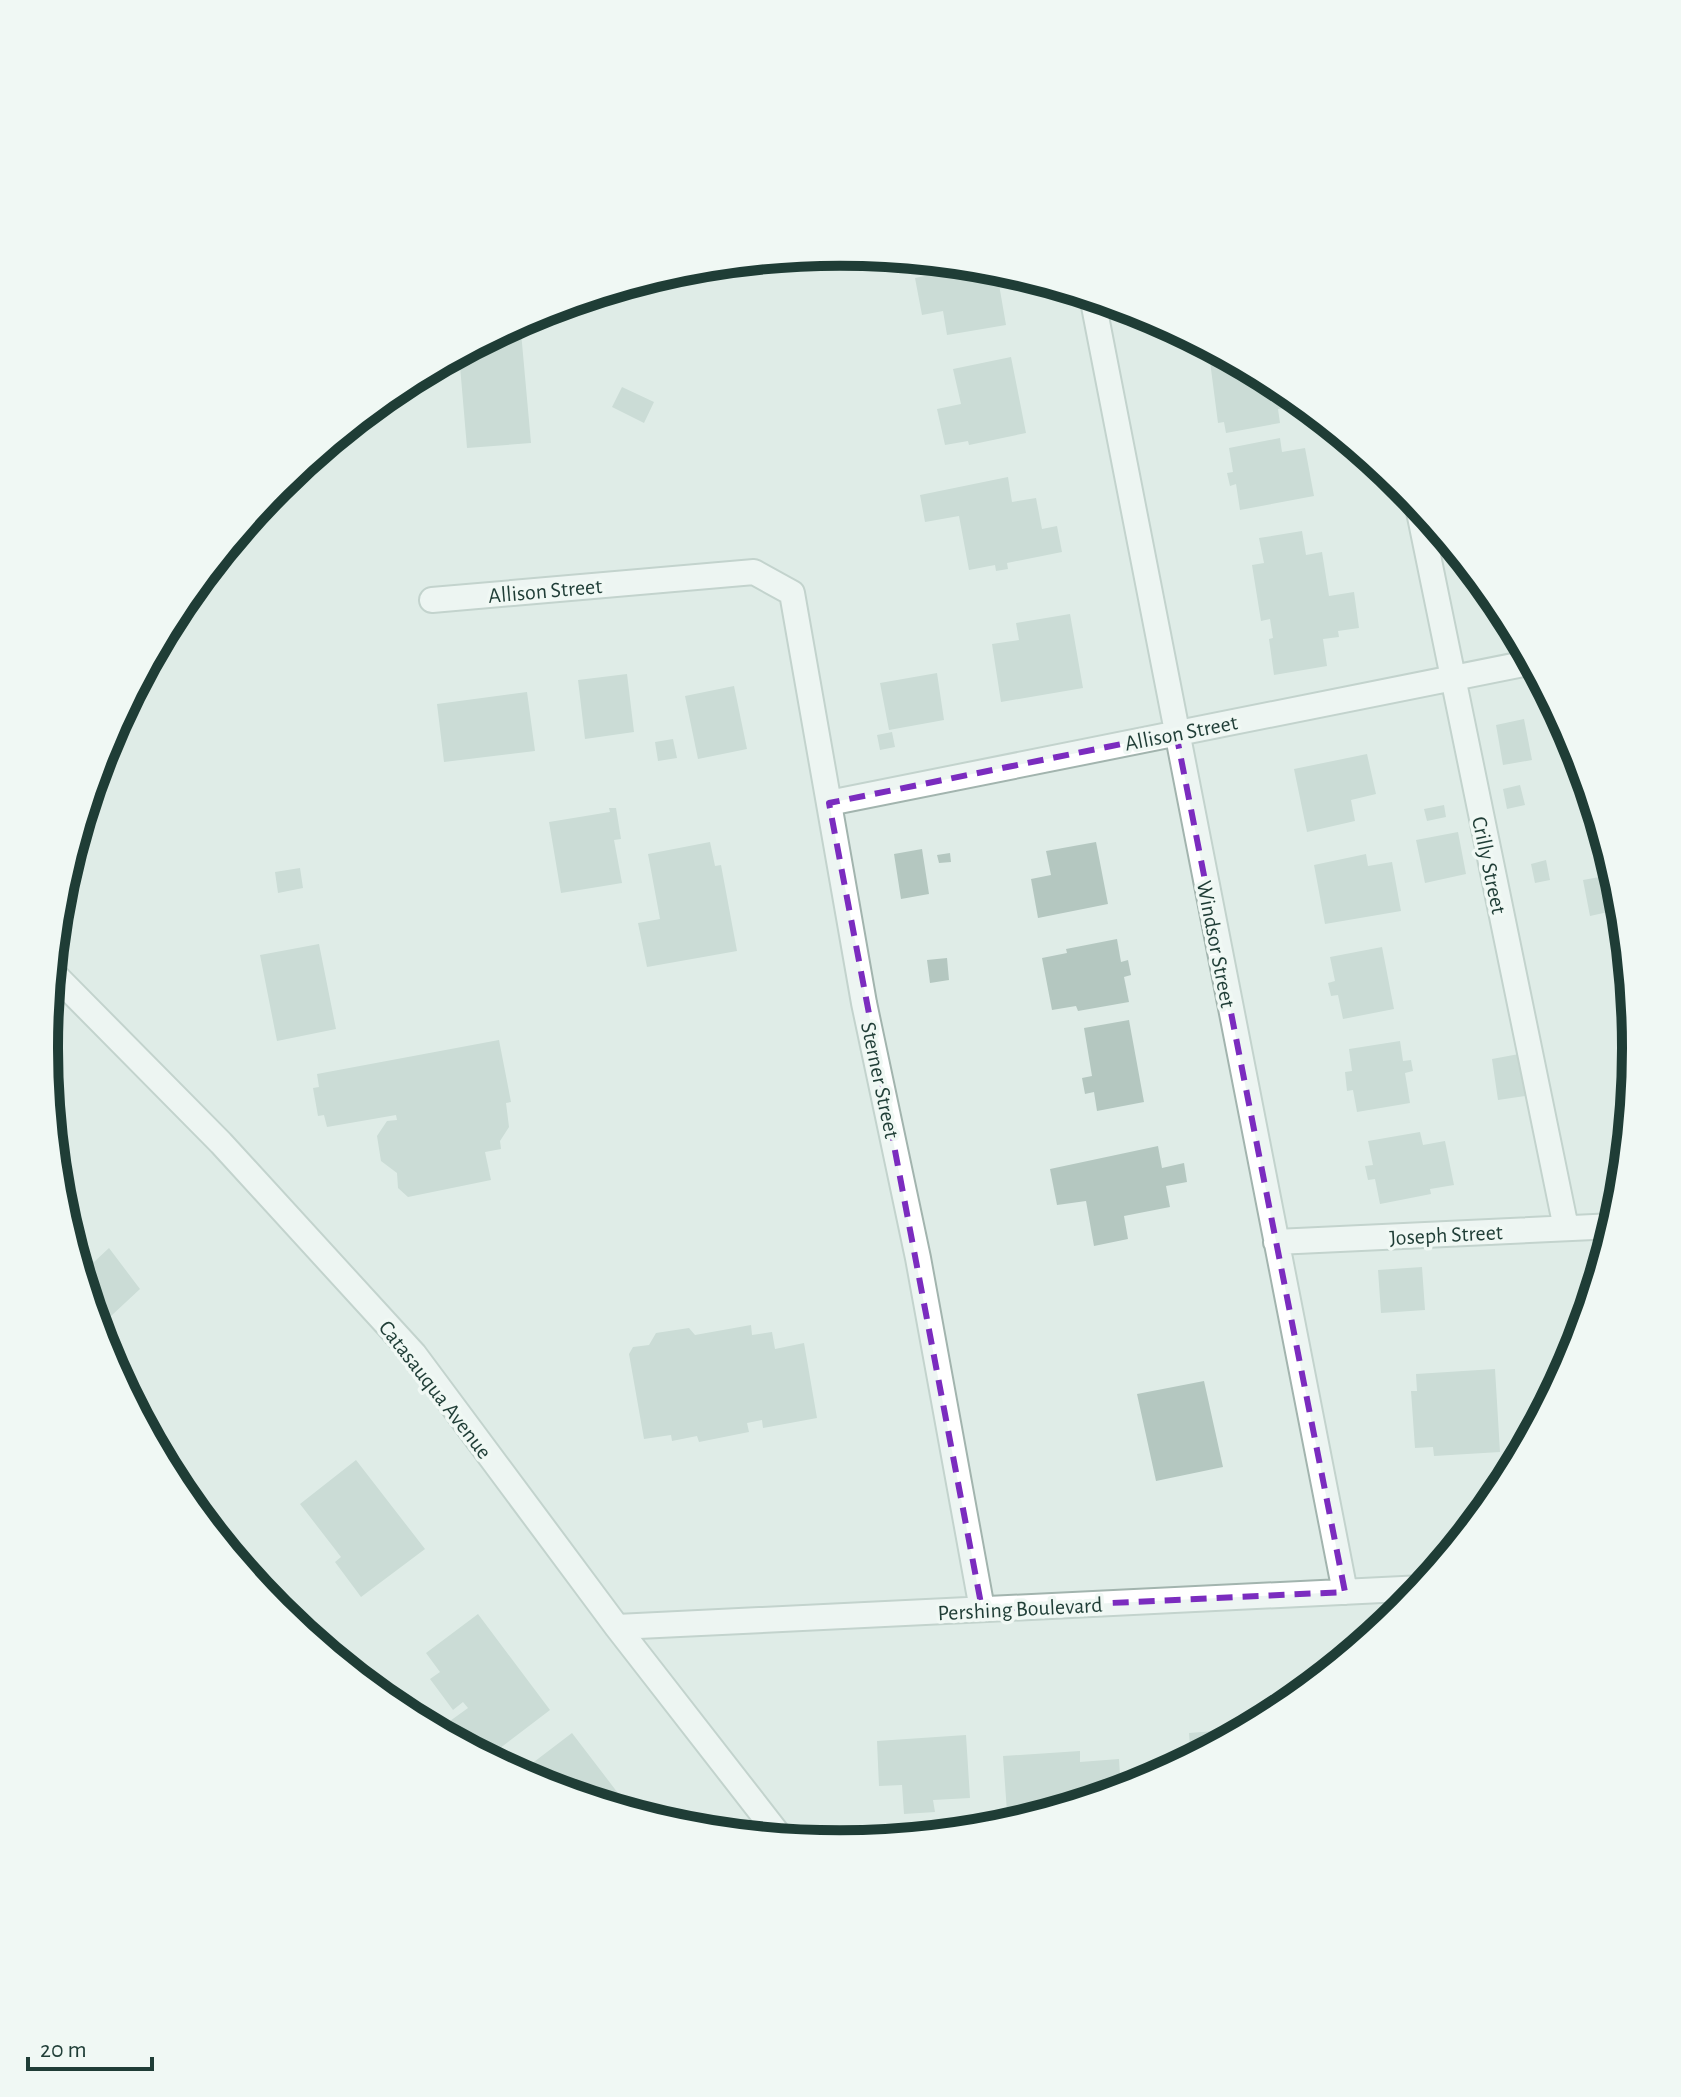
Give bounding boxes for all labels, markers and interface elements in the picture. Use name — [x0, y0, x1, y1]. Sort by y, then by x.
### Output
street label: Allison Street — [487, 575, 603, 607]
street label: Allison Street — [1123, 711, 1239, 755]
street label: Crilly Street — [1468, 814, 1510, 916]
street label: Windsor Street — [1193, 879, 1239, 1010]
street label: Sterner Street — [857, 1020, 903, 1140]
street label: Joseph Street — [1389, 1221, 1503, 1249]
street label: Catasauqua Avenue — [375, 1316, 496, 1463]
street label: Pershing Boulevard — [937, 1594, 1103, 1624]
scale bar — [28, 2021, 152, 2071]
text: 20 m — [40, 2038, 87, 2062]

